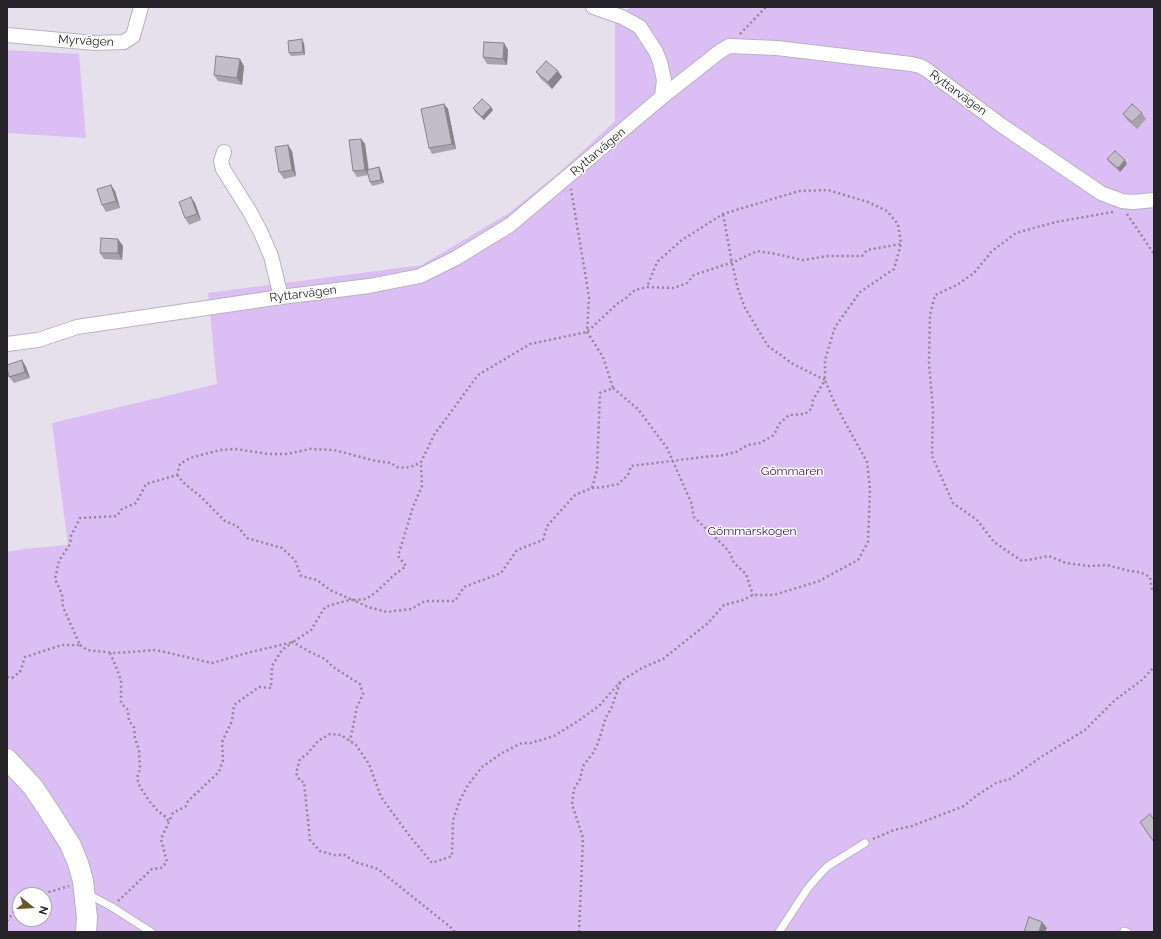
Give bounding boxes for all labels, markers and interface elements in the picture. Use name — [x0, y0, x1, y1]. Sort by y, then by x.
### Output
street label: Myrvägen — [58, 32, 114, 50]
street label: Ryttarvägen — [927, 67, 989, 119]
street label: Ryttarvägen — [568, 125, 628, 179]
street label: Ryttarvägen — [269, 283, 337, 305]
park label: Gömmaren — [761, 464, 823, 478]
park label: Gömmarskogen — [708, 524, 796, 538]
north arrow — [12, 887, 52, 927]
text: N — [36, 904, 50, 916]

